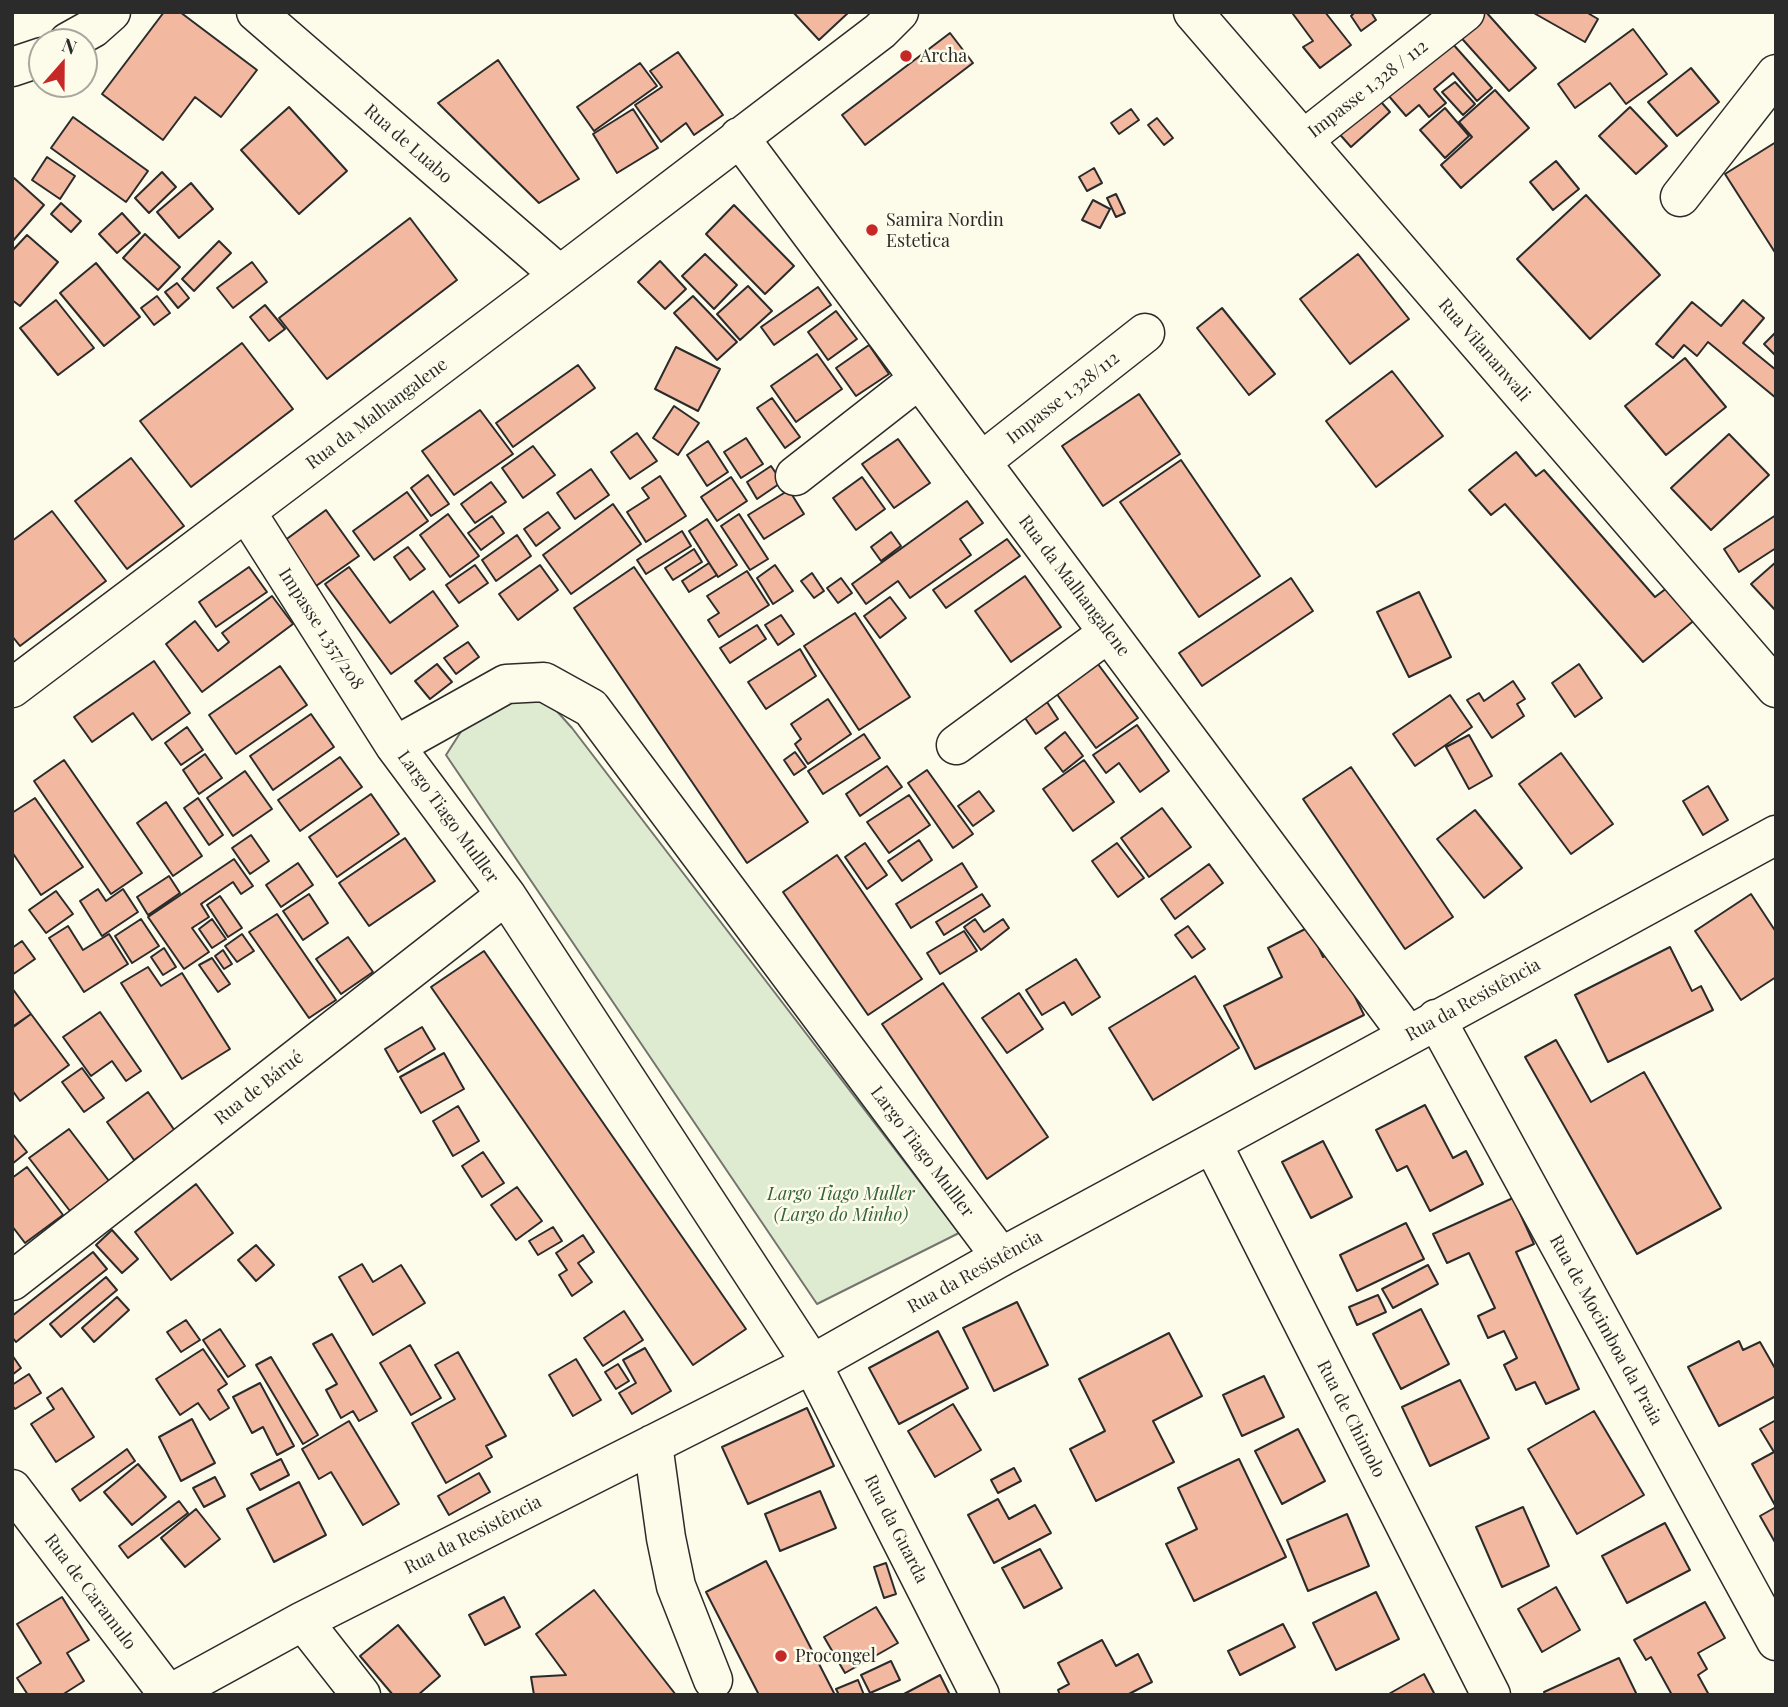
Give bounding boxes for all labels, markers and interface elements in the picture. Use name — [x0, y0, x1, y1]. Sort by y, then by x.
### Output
north arrow — [28, 28, 98, 98]
text: N — [59, 31, 81, 60]
street label: Impasse 1.328 / 112 — [1304, 36, 1432, 142]
place label: Archa — [920, 45, 967, 67]
marker: Archa — [898, 48, 914, 64]
street label: Rua de Luabo — [360, 100, 456, 188]
place label: Samira Nordin Estetica — [886, 209, 1004, 252]
marker: Samira Nordin Estetica — [864, 222, 880, 238]
street label: Rua Vilananwali — [1433, 294, 1535, 406]
street label: Impasse 1.328/112 — [1002, 347, 1124, 449]
street label: Rua da Malhangalene — [302, 354, 452, 474]
street label: Rua da Malhangalene — [1014, 511, 1134, 661]
street label: Impasse 1.357/208 — [274, 564, 368, 694]
street label: Largo Tiago Mulller — [393, 746, 503, 888]
street label: Rua da Resistência — [1402, 954, 1544, 1046]
street label: Rua de Bárué — [210, 1046, 308, 1130]
street label: Largo Tiago Mulller — [866, 1082, 978, 1222]
park label: Largo Tiago Muller (Largo do Minho) — [767, 1183, 915, 1226]
street label: Rua da Resistência — [904, 1226, 1046, 1318]
street label: Rua de Mocimboa da Praia — [1545, 1231, 1667, 1429]
street label: Rua de Chimolo — [1312, 1357, 1390, 1481]
street label: Rua da Guarda — [859, 1471, 933, 1587]
street label: Rua da Resistência — [401, 1491, 545, 1579]
street label: Rua de Caramulo — [39, 1530, 141, 1654]
place label: Procongel — [795, 1645, 876, 1667]
marker: Procongel — [773, 1648, 789, 1664]

